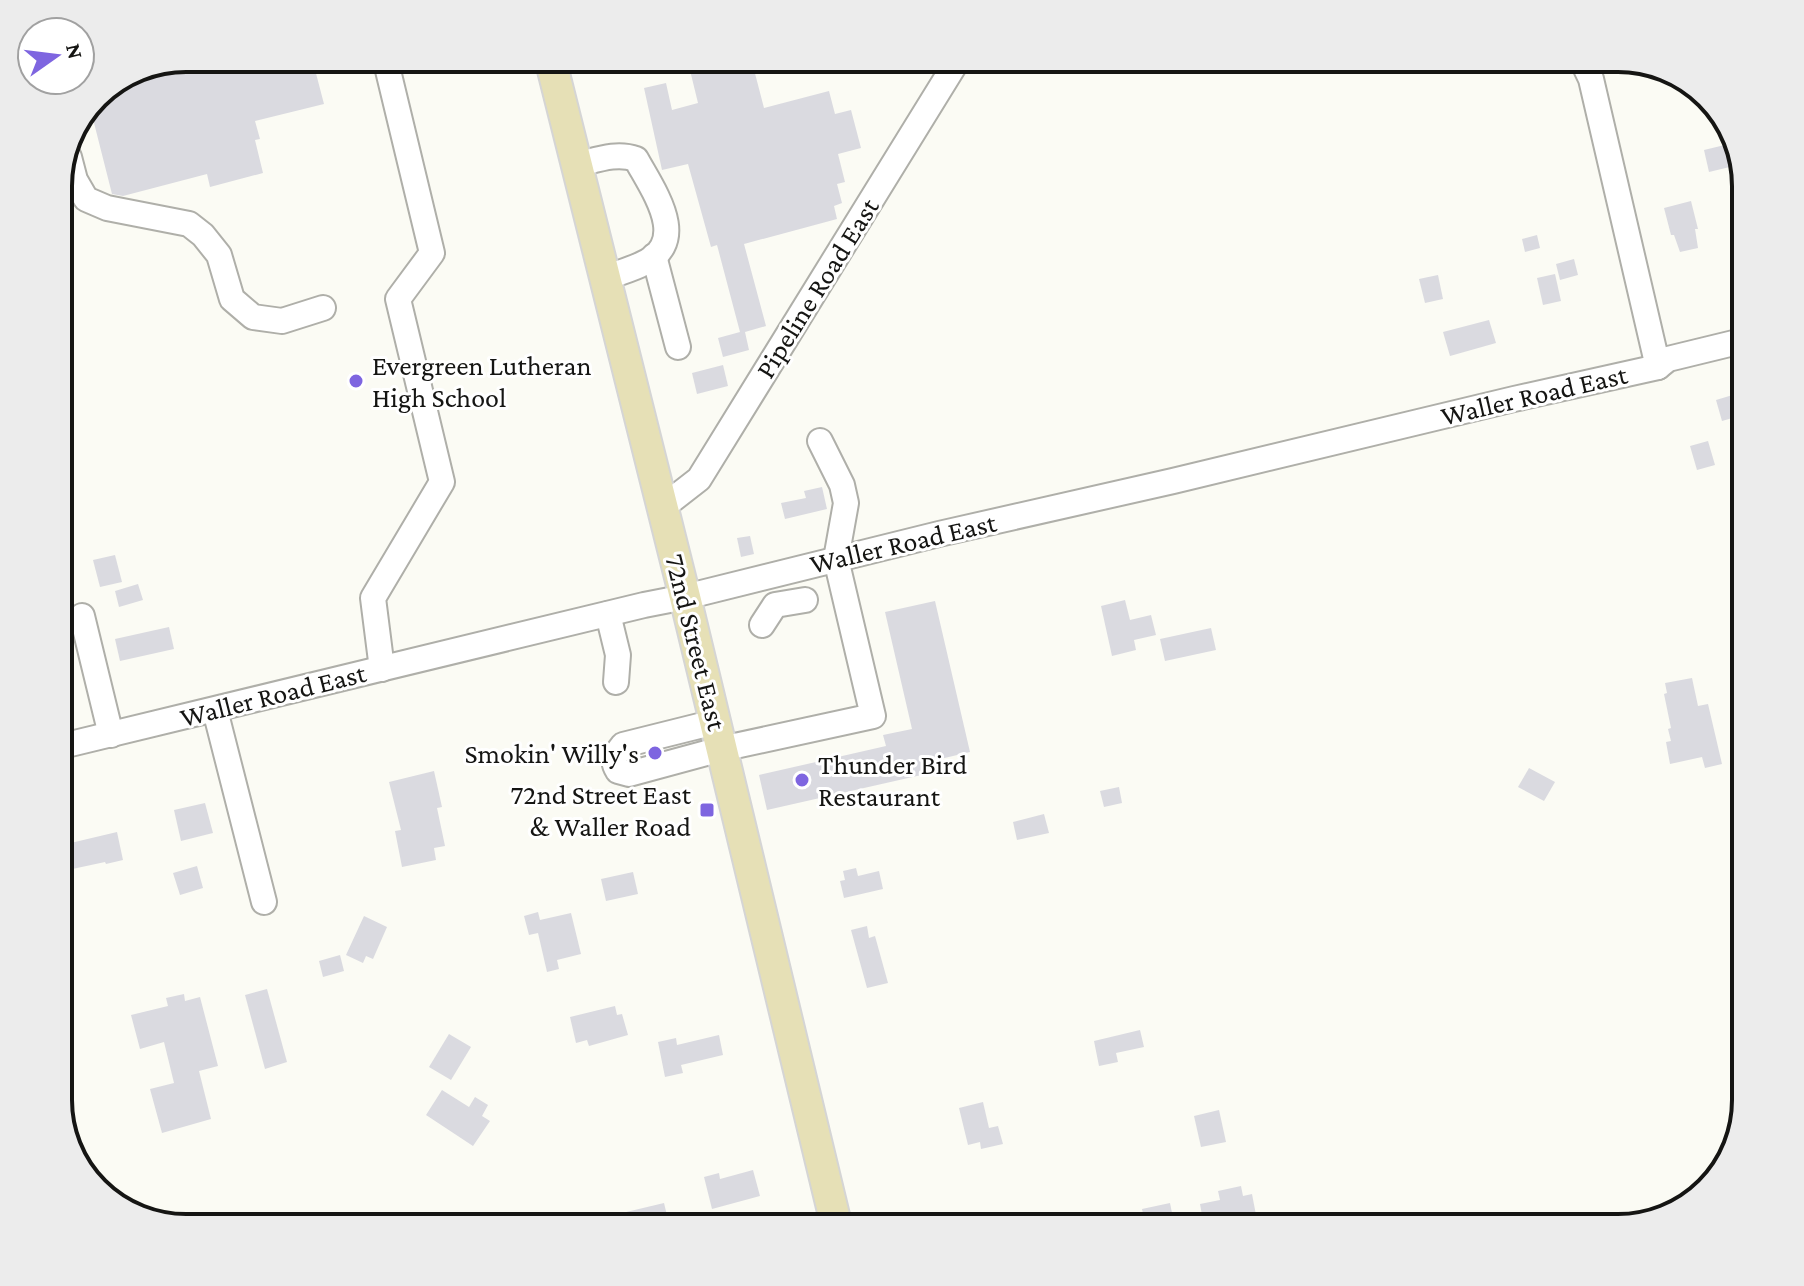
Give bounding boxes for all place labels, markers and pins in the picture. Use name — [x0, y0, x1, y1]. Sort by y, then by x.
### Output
place label: Evergreen Lutheran High School — [372, 350, 591, 413]
marker: Evergreen Lutheran High School — [347, 372, 365, 390]
place label: Smokin' Willy's — [465, 738, 639, 769]
marker: Smokin' Willy's — [646, 744, 664, 762]
place label: Thunder Bird Restaurant — [818, 749, 967, 812]
marker: Thunder Bird Restaurant — [793, 771, 811, 789]
place label: 72nd Street East & Waller Road — [510, 779, 692, 842]
marker: 72nd Street East & Waller Road — [698, 801, 716, 819]

